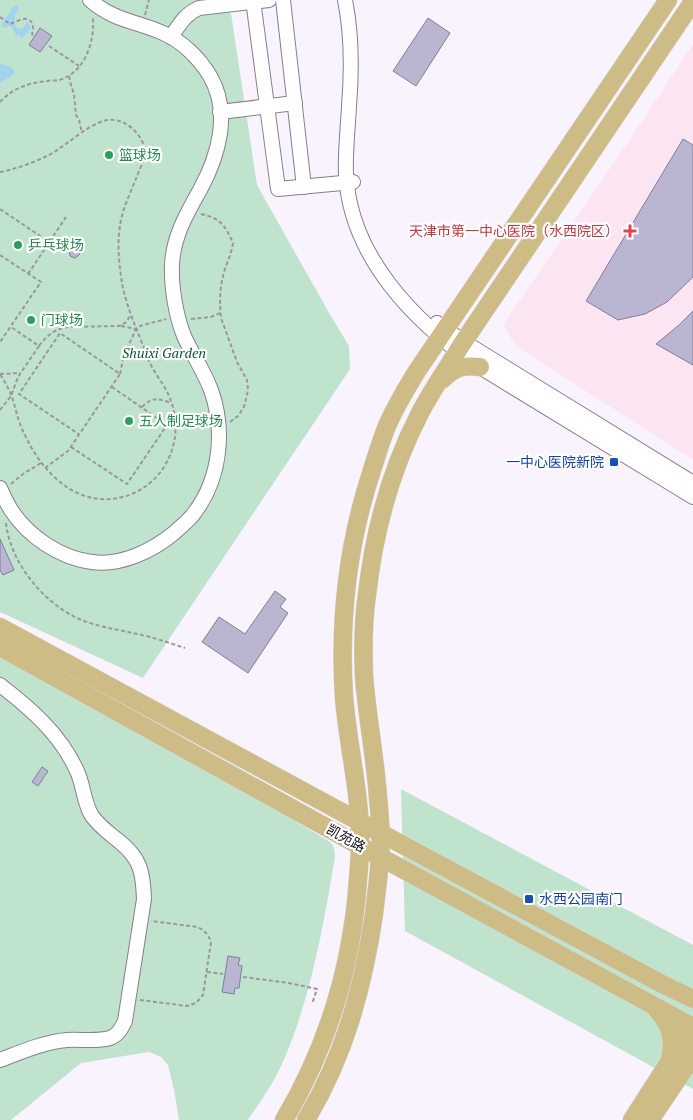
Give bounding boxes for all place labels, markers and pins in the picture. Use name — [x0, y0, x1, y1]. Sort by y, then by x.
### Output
place label: 篮球场 — [119, 145, 161, 164]
marker: 篮球场 — [103, 149, 115, 161]
place label: 天津市第一中心医院（水西院区） — [409, 221, 619, 240]
marker: 天津市第一中心医院（水西院区） — [623, 224, 637, 238]
place label: 乒乓球场 — [28, 235, 84, 254]
marker: 乒乓球场 — [12, 239, 24, 251]
place label: ‌门球场‌ — [41, 310, 83, 329]
marker: ‌门球场‌ — [25, 314, 37, 326]
place label: 五人制足球场 — [139, 411, 223, 430]
marker: 五人制足球场 — [123, 415, 135, 427]
place label: 一中心医院新院 — [506, 452, 604, 471]
marker: 一中心医院新院 — [608, 456, 620, 468]
place label: 水西公园南门 — [539, 889, 623, 908]
marker: 水西公园南门 — [523, 893, 535, 905]

